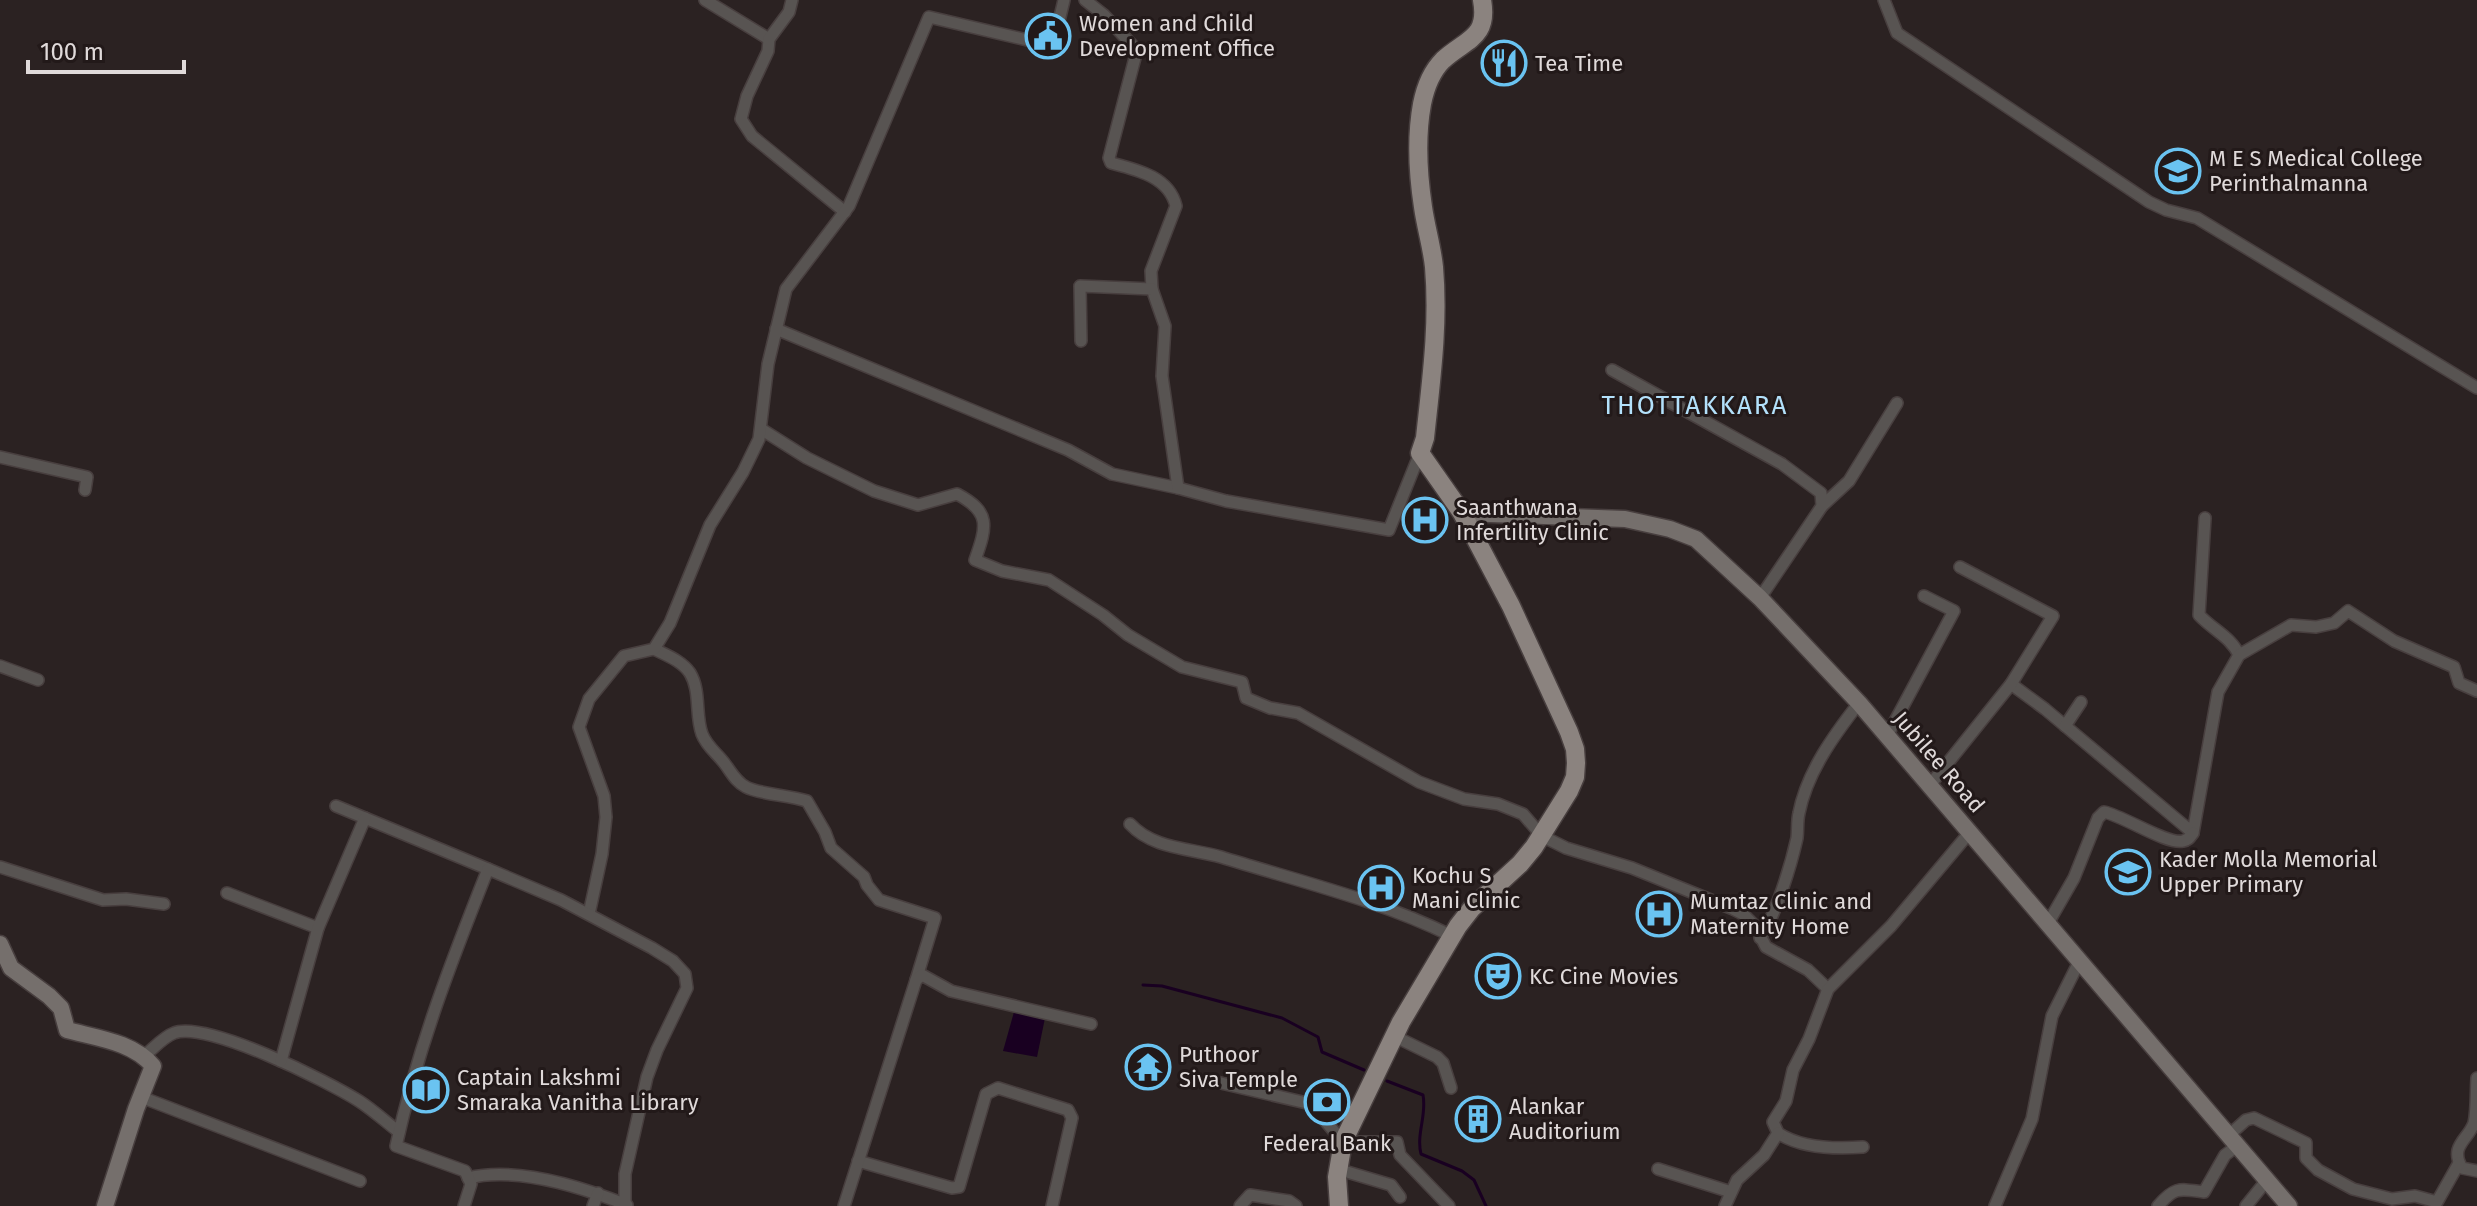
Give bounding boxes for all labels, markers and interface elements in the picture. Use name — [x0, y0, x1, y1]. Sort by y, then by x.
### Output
place label: Women and Child Development Office — [1079, 10, 1275, 62]
public building icon: Women and Child Development Office — [1024, 12, 1072, 60]
scale bar — [28, 24, 184, 74]
text: 100 m — [40, 38, 104, 66]
restaurant icon: Tea Time — [1480, 39, 1528, 87]
place label: Tea Time — [1535, 50, 1623, 77]
place label: M E S Medical College Perinthalmanna — [2209, 145, 2423, 197]
school or university icon: M E S Medical College Perinthalmanna — [2154, 147, 2202, 195]
district label: THOTTAKKARA — [1602, 390, 1788, 421]
place label: Saanthwana Infertility Clinic — [1456, 494, 1609, 546]
hospital icon: Saanthwana Infertility Clinic — [1401, 496, 1449, 544]
street label: Jubilee Road — [1888, 706, 1990, 818]
place label: Kader Molla Memorial Upper Primary — [2159, 846, 2377, 898]
school or university icon: Kader Molla Memorial Upper Primary — [2104, 848, 2152, 896]
place label: Kochu S Mani Clinic — [1412, 862, 1520, 914]
hospital icon: Kochu S Mani Clinic — [1357, 864, 1405, 912]
place label: Mumtaz Clinic and Maternity Home — [1690, 888, 1872, 940]
hospital icon: Mumtaz Clinic and Maternity Home — [1635, 890, 1683, 938]
theatre icon: KC Cine Movies — [1474, 952, 1522, 1000]
place label: KC Cine Movies — [1529, 963, 1678, 990]
place label: Puthoor Siva Temple — [1179, 1041, 1298, 1093]
temple icon: Puthoor Siva Temple — [1124, 1043, 1172, 1091]
place label: Captain Lakshmi Smaraka Vanitha Library — [457, 1064, 699, 1116]
library icon: Captain Lakshmi Smaraka Vanitha Library — [402, 1066, 450, 1114]
bank icon: Federal Bank — [1303, 1078, 1351, 1126]
place label: Alankar Auditorium — [1509, 1093, 1621, 1145]
building icon: Alankar Auditorium — [1454, 1095, 1502, 1143]
place label: Federal Bank — [1263, 1130, 1392, 1157]

